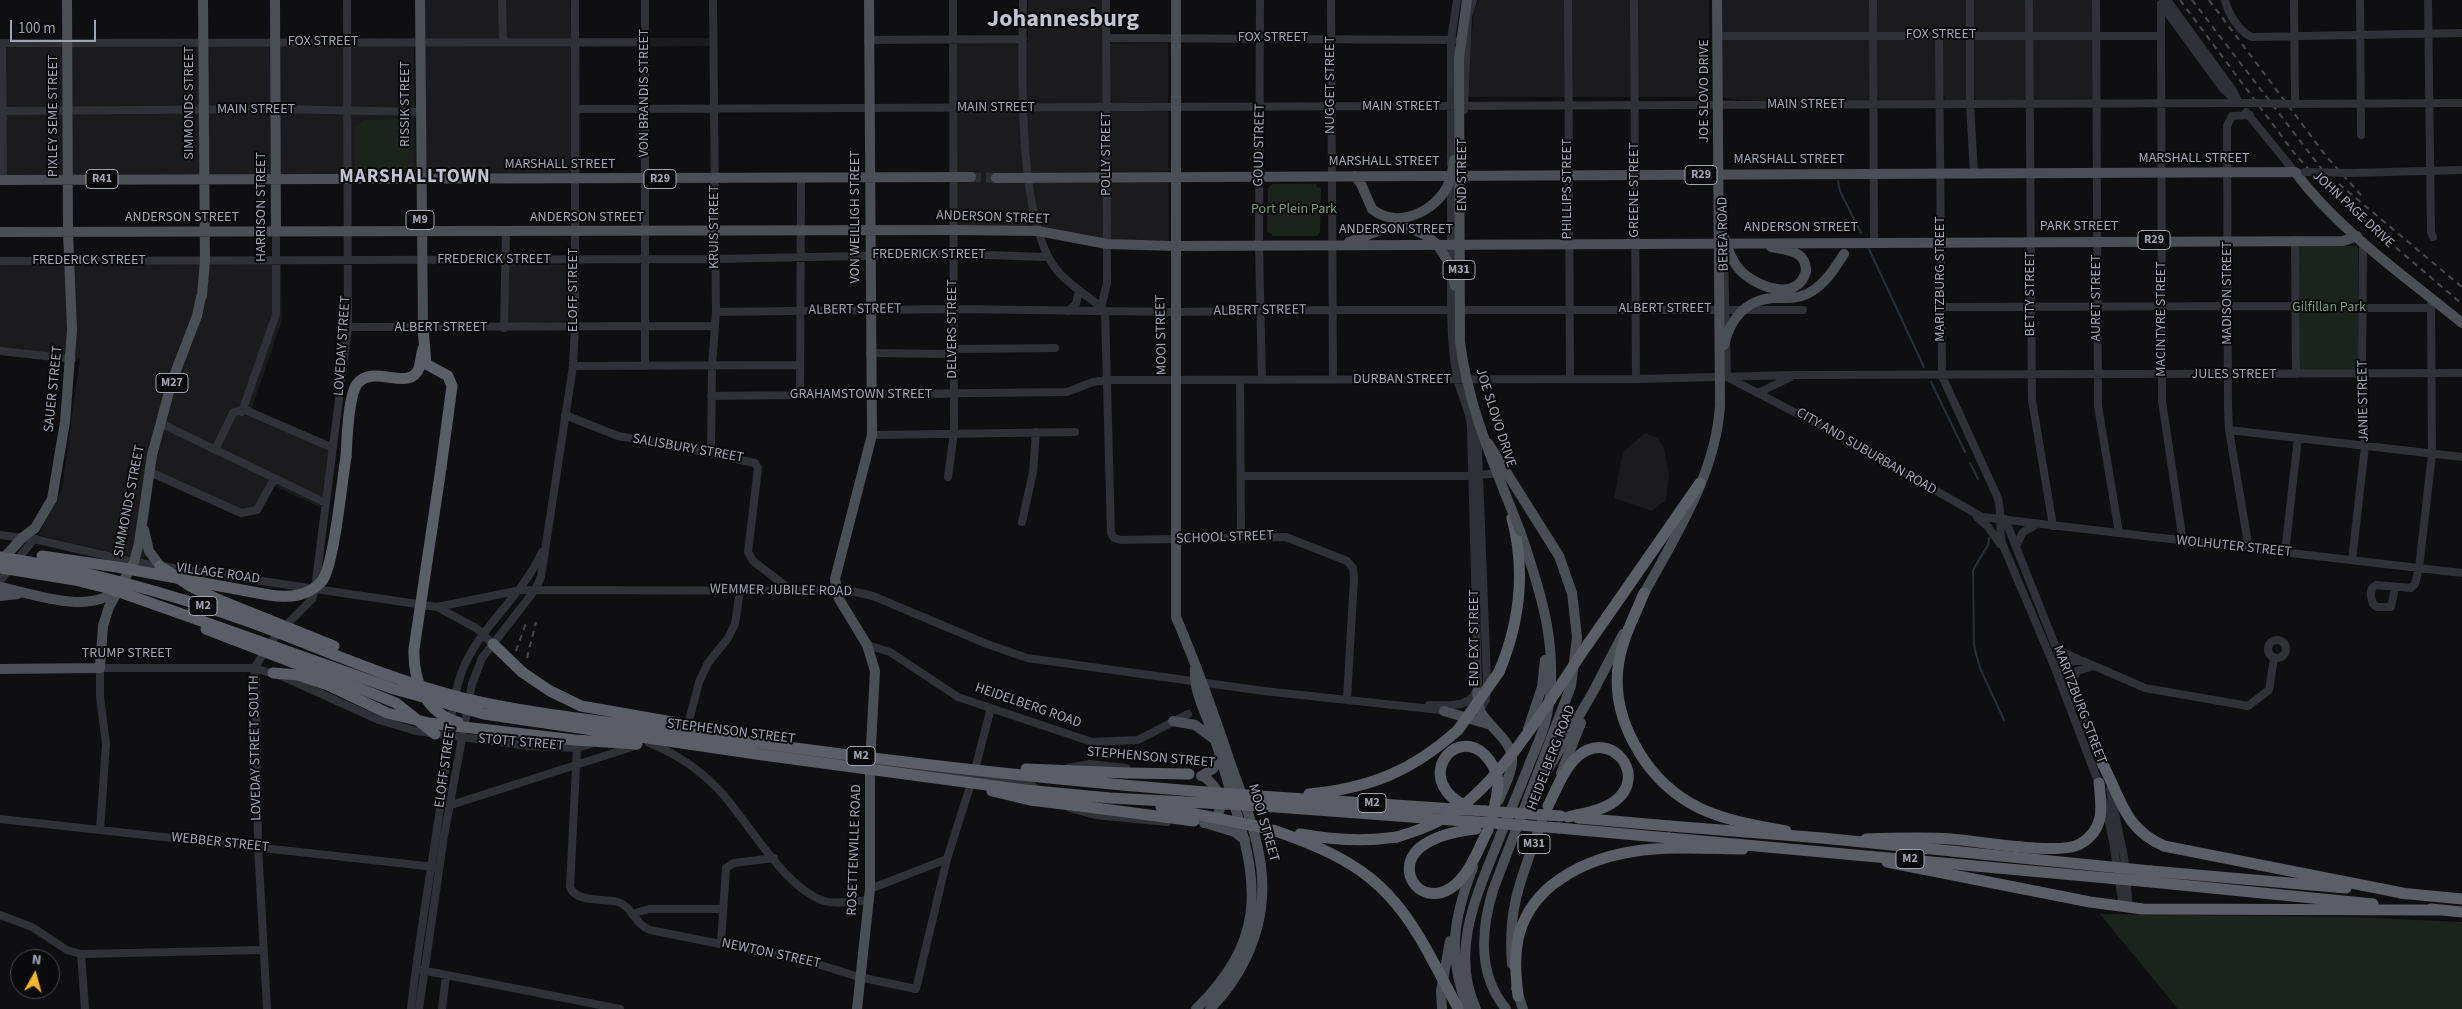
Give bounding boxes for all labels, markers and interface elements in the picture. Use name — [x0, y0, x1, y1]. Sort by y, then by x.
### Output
district label: Johannesburg — [987, 7, 1139, 35]
scale bar — [12, 10, 99, 42]
text: 100 m — [18, 18, 56, 39]
street label: FOX STREET — [1906, 27, 1976, 43]
street label: VON BRANDIS STREET — [637, 29, 653, 157]
street label: FOX STREET — [1238, 30, 1308, 46]
street label: FOX STREET — [288, 34, 358, 50]
street label: NUGGET STREET — [1323, 36, 1339, 134]
street label: JOE SLOVO DRIVE — [1697, 39, 1713, 143]
street label: SIMMONDS STREET — [182, 46, 198, 160]
street label: PIXLEY SEME STREET — [46, 55, 62, 177]
street label: RISSIK STREET — [398, 61, 414, 147]
street label: MAIN STREET — [1767, 97, 1845, 113]
street label: MAIN STREET — [1362, 99, 1440, 115]
street label: MAIN STREET — [957, 100, 1035, 116]
street label: MAIN STREET — [217, 102, 295, 118]
street label: GOUD STREET — [1251, 103, 1269, 187]
street label: POLLY STREET — [1099, 112, 1115, 196]
street label: PHILLIPS STREET — [1560, 138, 1576, 240]
street label: END STREET — [1455, 139, 1471, 211]
street label: GREENE STREET — [1627, 142, 1643, 238]
street label: VON WEILLIGH STREET — [848, 150, 864, 284]
street label: MARSHALL STREET — [2138, 151, 2250, 167]
street label: HARRISON STREET — [254, 152, 270, 262]
street label: MARSHALL STREET — [1733, 152, 1845, 168]
street label: MARSHALL STREET — [1328, 154, 1440, 170]
street label: MARSHALL STREET — [504, 157, 616, 173]
road number: R29 — [1685, 166, 1717, 184]
district label: MARSHALLTOWN — [338, 167, 492, 189]
street label: JOHN PAGE DRIVE — [2309, 168, 2397, 252]
road number: R41 — [86, 170, 118, 188]
road number: R29 — [644, 170, 676, 188]
street label: KRUIS STREET — [707, 185, 723, 269]
street label: BEREA ROAD — [1715, 197, 1733, 271]
park label: Port Plein Park — [1251, 202, 1337, 218]
street label: ANDERSON STREET — [936, 208, 1050, 228]
street label: ANDERSON STREET — [125, 210, 239, 226]
road number: M9 — [406, 210, 434, 230]
street label: ANDERSON STREET — [530, 210, 644, 226]
street label: MARITZBURG STREET — [1933, 216, 1949, 342]
street label: PARK STREET — [2040, 219, 2118, 235]
street label: ANDERSON STREET — [1744, 220, 1858, 236]
street label: ANDERSON STREET — [1339, 222, 1453, 238]
road number: R29 — [2138, 230, 2170, 250]
street label: MADISON STREET — [2220, 241, 2236, 345]
street label: FREDERICK STREET — [872, 247, 986, 263]
street label: ELOFF STREET — [566, 248, 582, 332]
street label: FREDERICK STREET — [437, 252, 551, 268]
street label: BETTY STREET — [2023, 252, 2039, 336]
street label: FREDERICK STREET — [32, 253, 146, 269]
street label: AURET STREET — [2089, 255, 2105, 341]
road number: M31 — [1443, 260, 1475, 280]
street label: MACINTYRE STREET — [2154, 261, 2170, 377]
street label: DELVERS STREET — [945, 279, 961, 379]
street label: LOVEDAY STREET — [331, 295, 355, 397]
street label: MOOI STREET — [1153, 295, 1171, 375]
park label: Gilfillan Park — [2292, 300, 2366, 316]
street label: ALBERT STREET — [808, 301, 902, 319]
street label: ALBERT STREET — [1618, 301, 1712, 317]
street label: ALBERT STREET — [1213, 302, 1307, 320]
street label: ALBERT STREET — [394, 320, 488, 336]
street label: SAUER STREET — [41, 345, 67, 433]
street label: JANIE STREET — [2355, 360, 2373, 442]
street label: JOE SLOVO DRIVE — [1471, 366, 1519, 470]
street label: JULES STREET — [2191, 367, 2277, 383]
street label: DURBAN STREET — [1353, 372, 1451, 388]
road number: M27 — [156, 373, 188, 392]
street label: GRAHAMSTOWN STREET — [790, 387, 932, 403]
street label: CITY AND SUBURBAN ROAD — [1793, 405, 1939, 499]
street label: SALISBURY STREET — [631, 431, 745, 467]
street label: SIMMONDS STREET — [111, 444, 149, 558]
street label: SCHOOL STREET — [1176, 528, 1274, 548]
street label: WOLHUTER STREET — [2176, 533, 2292, 561]
street label: VILLAGE ROAD — [175, 560, 261, 588]
street label: WEMMER JUBILEE ROAD — [710, 581, 852, 601]
street label: END EXT STREET — [1467, 589, 1483, 687]
road number: M2 — [189, 596, 217, 616]
street label: MARITZBURG STREET — [2049, 643, 2109, 767]
street label: TRUMP STREET — [82, 646, 172, 662]
street label: LOVEDAY STREET SOUTH — [246, 675, 266, 821]
street label: HEIDELBERG ROAD — [973, 680, 1083, 732]
street label: HEIDELBERG ROAD — [1524, 703, 1580, 813]
street label: STEPHENSON STREET — [666, 716, 796, 748]
street label: ELOFF STREET — [432, 723, 460, 809]
street label: STOTT STREET — [477, 731, 565, 755]
street label: STEPHENSON STREET — [1086, 744, 1216, 772]
road number: M2 — [847, 746, 875, 766]
street label: MOOI STREET — [1244, 782, 1282, 864]
street label: ROSETTENVILLE ROAD — [844, 784, 866, 916]
road number: M2 — [1358, 794, 1386, 812]
street label: WEBBER STREET — [170, 830, 270, 856]
road number: M31 — [1518, 834, 1550, 854]
road number: M2 — [1896, 850, 1924, 869]
street label: NEWTON STREET — [720, 935, 822, 973]
north arrow — [10, 949, 60, 999]
text: N — [31, 950, 43, 971]

